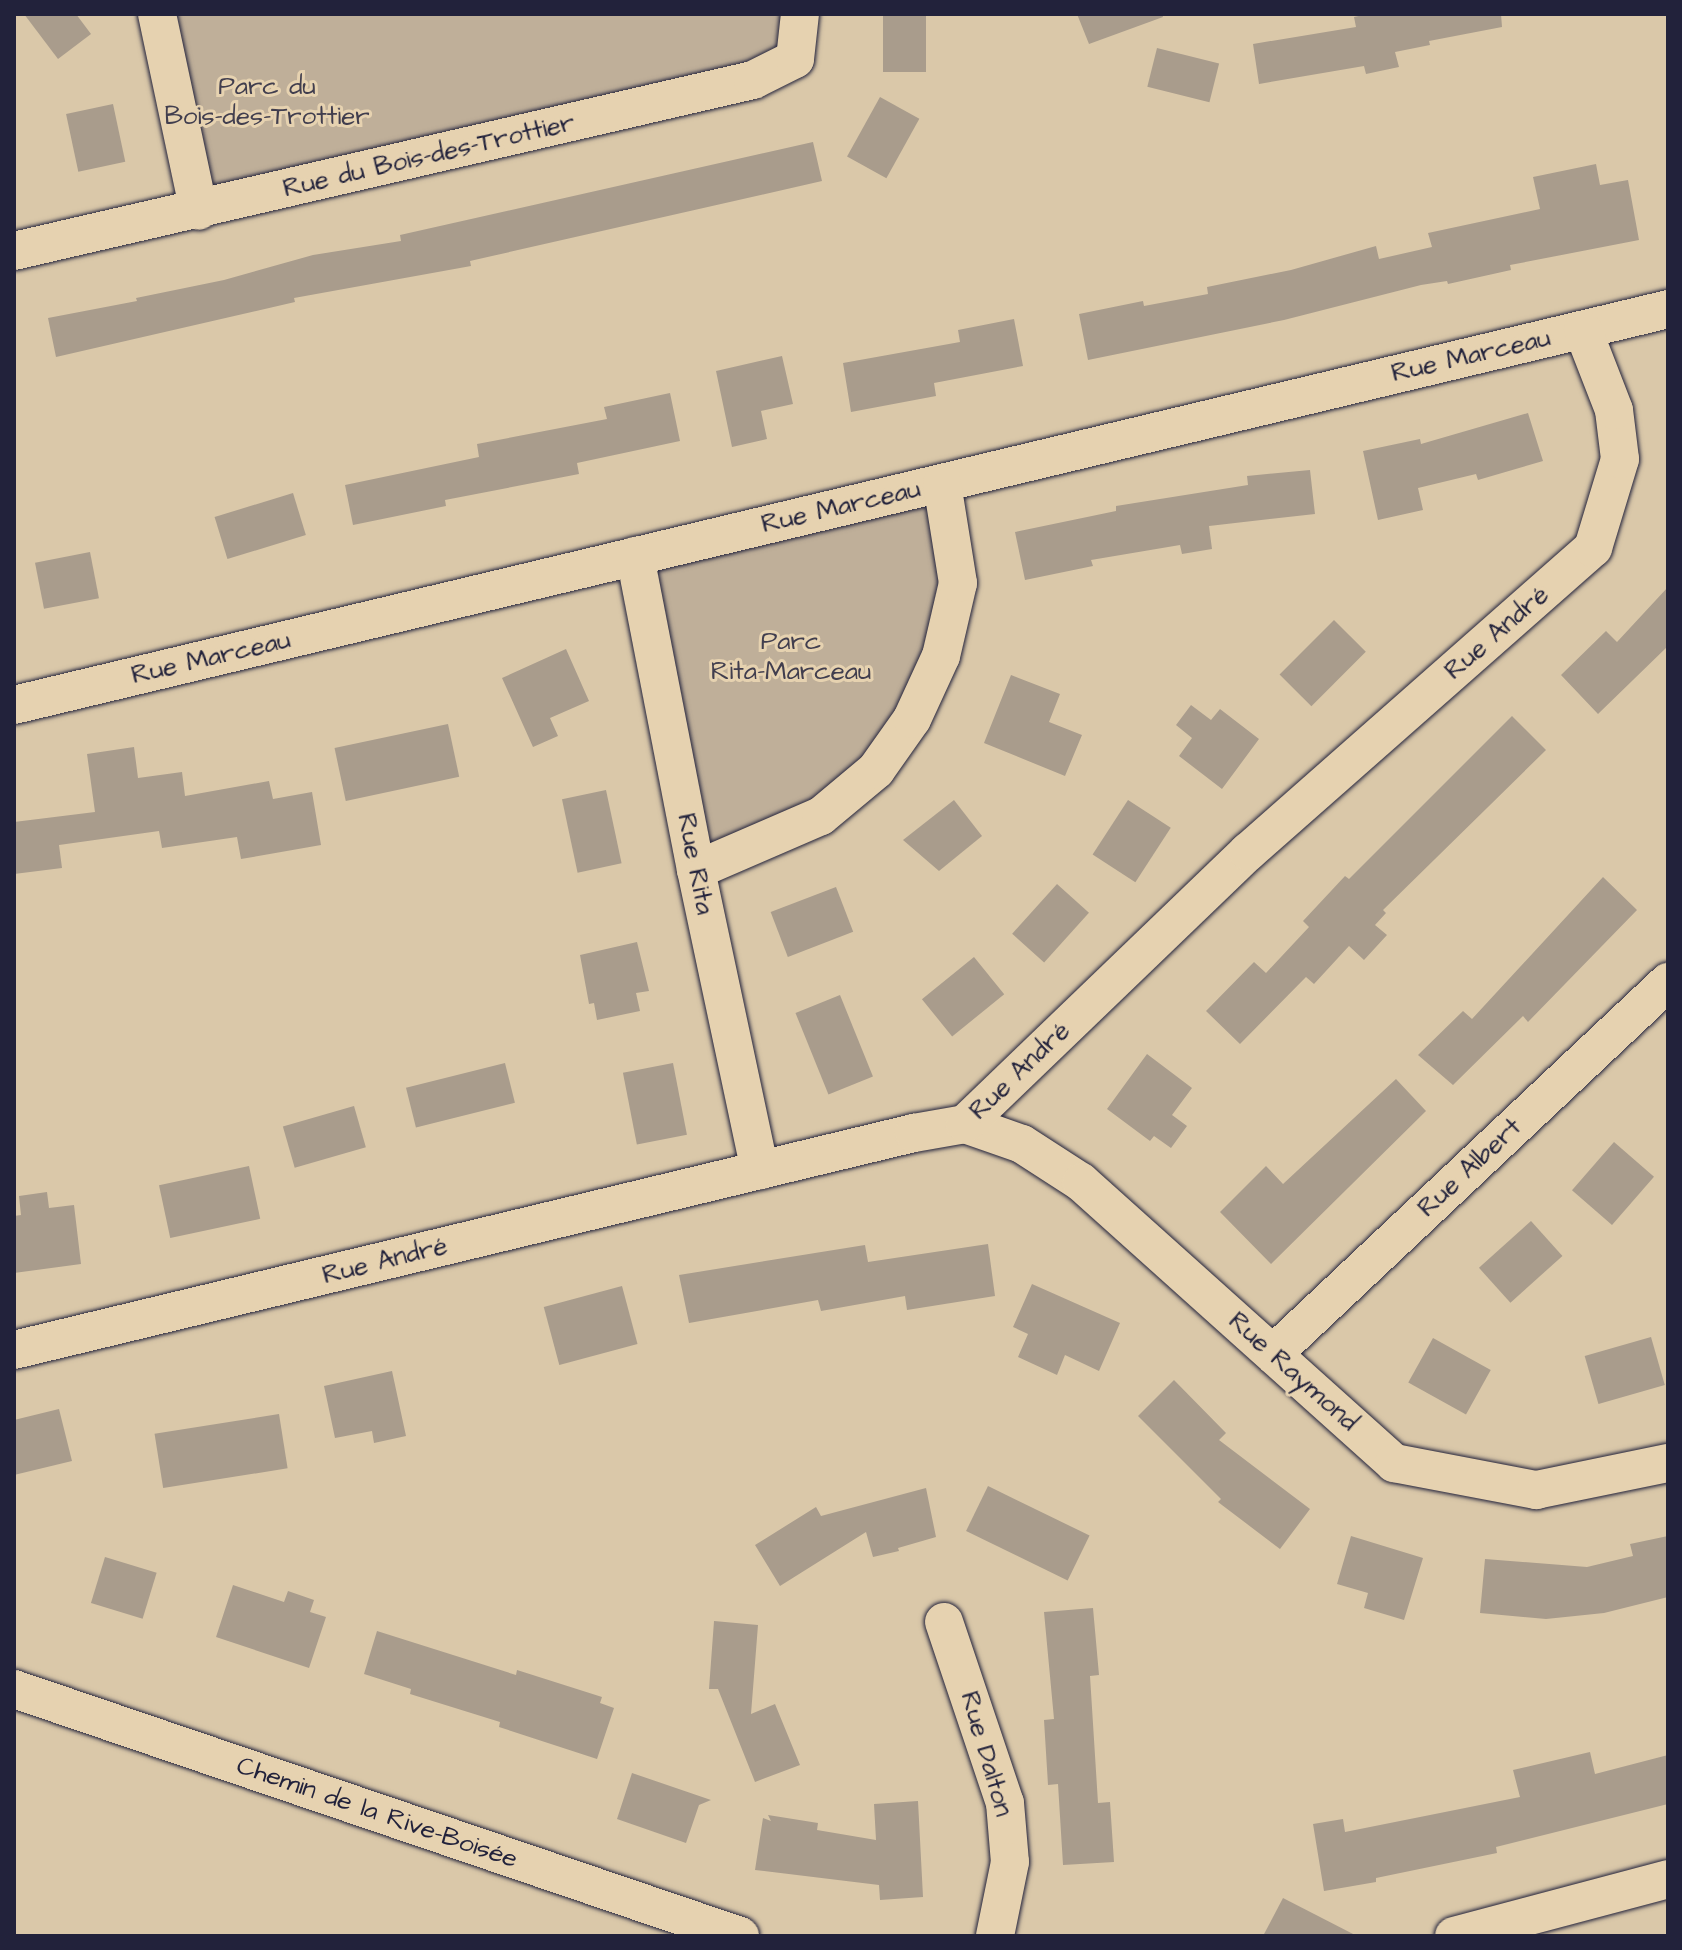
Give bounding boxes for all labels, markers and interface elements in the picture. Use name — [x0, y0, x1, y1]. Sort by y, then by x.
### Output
park label: Parc du Bois-des-Trottier — [164, 71, 370, 132]
street label: Rue du Bois-des-Trottier — [280, 107, 578, 205]
street label: Rue Marceau — [1388, 323, 1554, 389]
street label: Rue Marceau — [758, 474, 924, 540]
street label: Rue André — [1439, 579, 1555, 687]
street label: Rue Marceau — [128, 625, 294, 691]
park label: Parc Rita-Marceau — [711, 626, 871, 688]
street label: Rue Rita — [670, 811, 720, 917]
street label: Rue André — [963, 1015, 1077, 1127]
street label: Rue Albert — [1412, 1112, 1528, 1224]
street label: Rue André — [319, 1230, 451, 1292]
street label: Rue Raymond — [1222, 1306, 1364, 1438]
street label: Rue Dalton — [953, 1688, 1019, 1820]
street label: Chemin de la Rive-Boisée — [233, 1750, 521, 1876]

